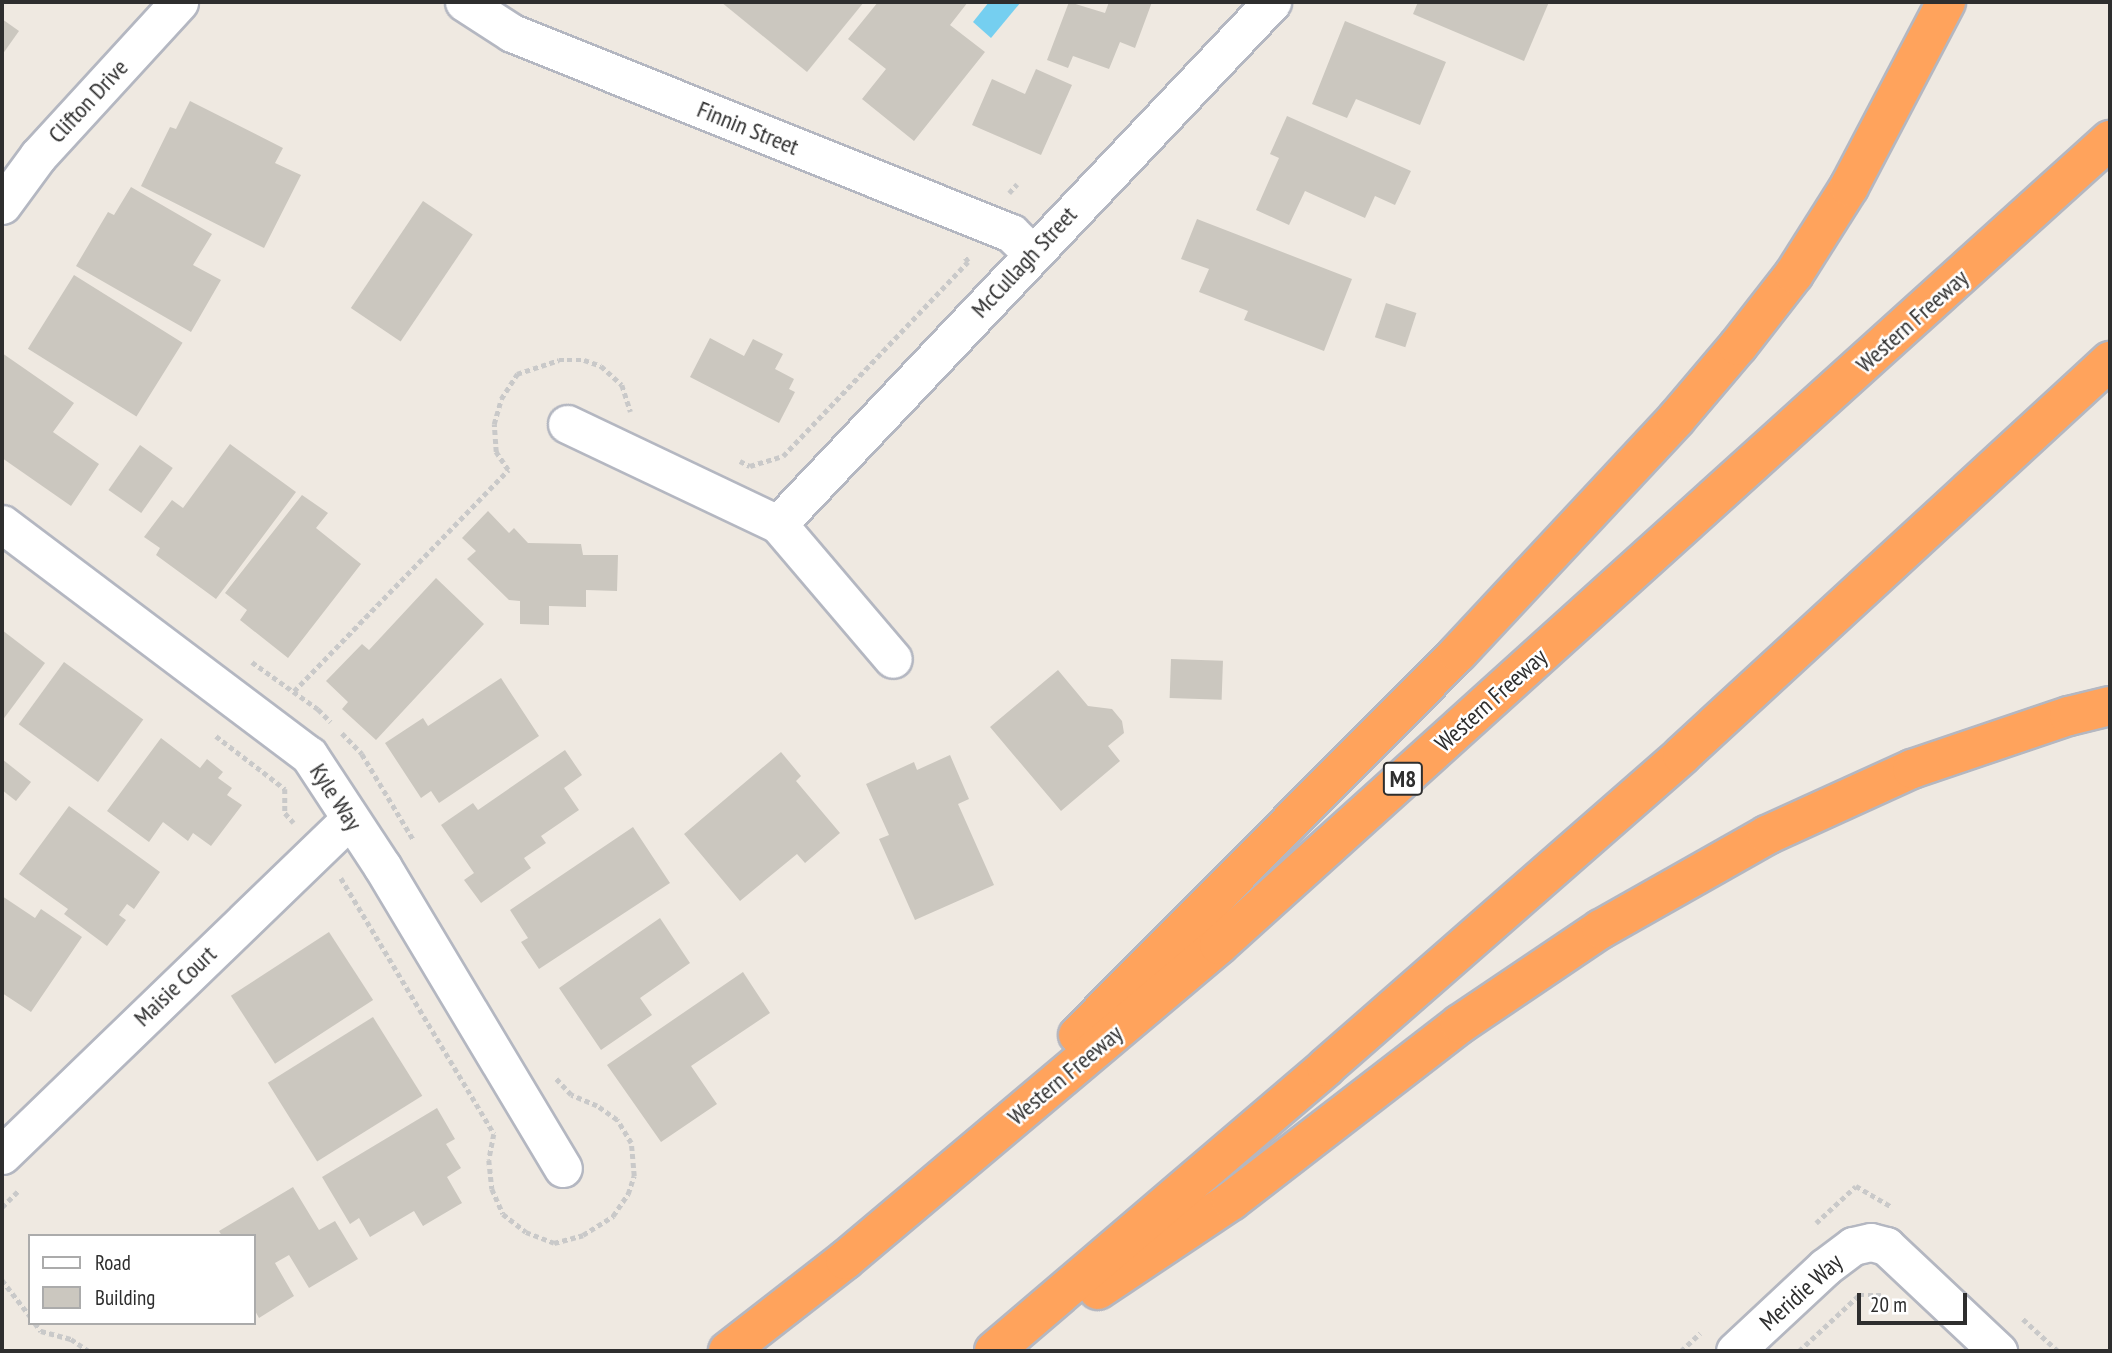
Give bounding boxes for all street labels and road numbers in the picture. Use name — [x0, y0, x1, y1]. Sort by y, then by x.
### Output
street label: Clifton Drive — [42, 53, 134, 149]
street label: Finnin Street — [693, 95, 803, 161]
street label: McCullagh Street — [965, 200, 1083, 324]
street label: Western Freeway — [1850, 263, 1974, 379]
street label: Western Freeway — [1429, 642, 1553, 758]
street label: Kyle Way — [304, 758, 368, 836]
road number: M8 — [1382, 760, 1424, 799]
street label: Maisie Court — [128, 940, 222, 1032]
street label: Western Freeway — [1002, 1019, 1128, 1131]
street label: Meridie Way — [1754, 1247, 1848, 1337]

